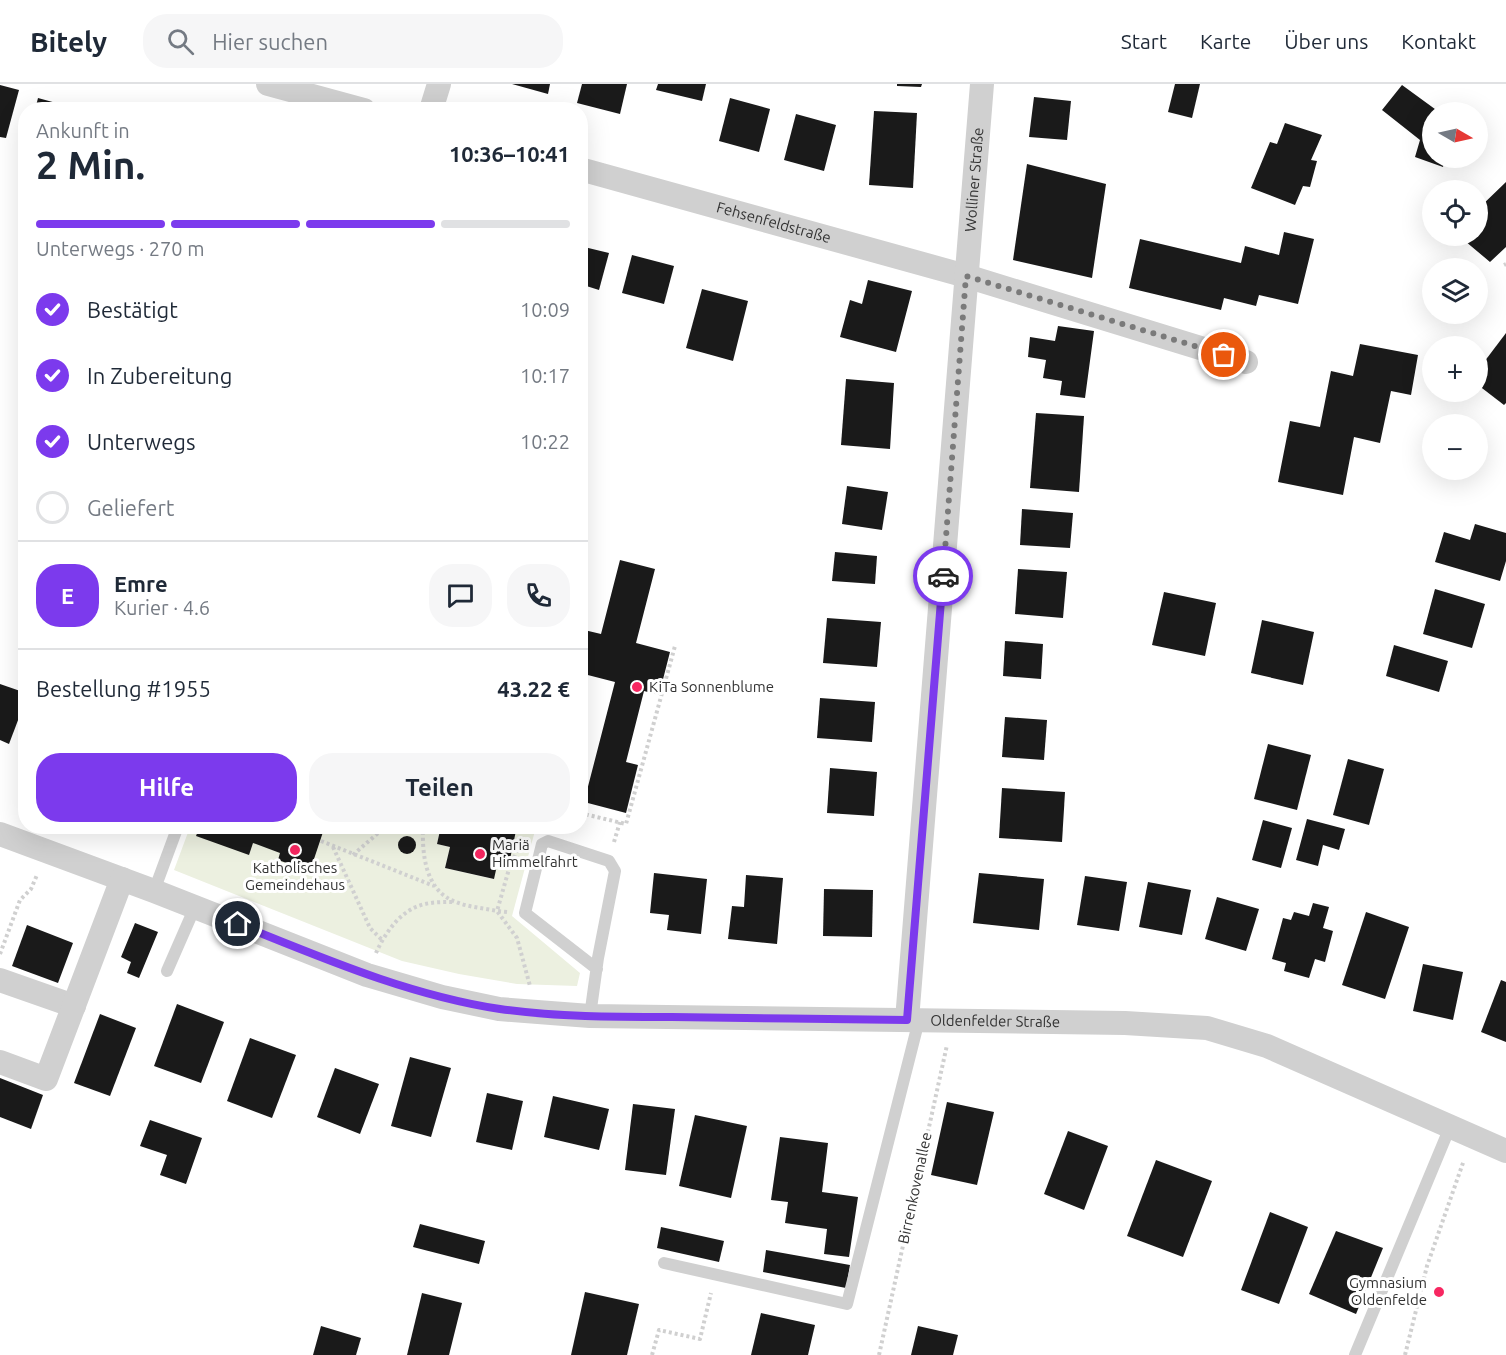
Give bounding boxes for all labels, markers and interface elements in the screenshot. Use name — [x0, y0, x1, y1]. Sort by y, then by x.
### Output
search box — [143, 14, 563, 68]
icon: search — [164, 25, 197, 58]
text: Bitely — [30, 26, 107, 57]
text: Hier suchen — [212, 29, 328, 54]
text: Start — [1121, 29, 1167, 53]
text: Karte — [1200, 29, 1251, 53]
text: Über uns — [1284, 29, 1368, 53]
text: Kontakt — [1401, 29, 1476, 53]
north arrow — [1422, 102, 1488, 168]
map controls — [1422, 102, 1488, 480]
text: Ankunft in — [36, 119, 130, 142]
street label: Wolliner Straße — [961, 127, 986, 232]
text: 10:36–10:41 — [449, 141, 570, 166]
text: 2 Min. — [36, 143, 145, 186]
button: locate — [1422, 180, 1488, 246]
street label: Fehsenfeldstraße — [715, 198, 833, 246]
text: Unterwegs · 270 m — [36, 237, 204, 260]
button: layers — [1422, 258, 1488, 324]
icon: check — [36, 293, 69, 326]
text: Bestätigt — [87, 297, 178, 322]
text: 10:09 — [520, 298, 570, 321]
pin — [1198, 329, 1249, 380]
button: + — [1422, 336, 1488, 402]
icon: bag — [1207, 338, 1240, 371]
icon: check — [36, 359, 69, 392]
text: In Zubereitung — [87, 363, 232, 388]
text: 10:17 — [520, 364, 570, 387]
button: − — [1422, 414, 1488, 480]
icon: check — [36, 425, 69, 458]
text: Unterwegs — [87, 429, 196, 454]
text: 10:22 — [520, 430, 570, 453]
text: Geliefert — [87, 495, 174, 520]
courier — [913, 546, 973, 606]
icon: car — [927, 560, 960, 593]
button: chat — [429, 564, 492, 627]
button: phone — [507, 564, 570, 627]
text: Emre — [114, 571, 168, 596]
text: E — [61, 583, 74, 608]
text: Kurier · 4.6 — [114, 596, 210, 619]
text: Bestellung #1955 — [36, 676, 211, 701]
text: 43.22 € — [497, 676, 570, 701]
place label: KiTa Sonnenblume — [649, 678, 774, 695]
marker: KiTa Sonnenblume — [630, 680, 644, 694]
button: Hilfe — [36, 753, 297, 822]
button: Teilen — [309, 753, 570, 822]
place label: Mariä Himmelfahrt — [492, 836, 578, 870]
marker: Katholisches Gemeindehaus — [288, 843, 302, 857]
marker: Mariä Himmelfahrt — [473, 847, 487, 861]
place label: Katholisches Gemeindehaus — [245, 859, 345, 893]
pin — [212, 898, 263, 949]
icon: home — [221, 907, 254, 940]
street label: Oldenfelder Straße — [930, 1011, 1060, 1030]
street label: Birrenkovenallee — [894, 1131, 935, 1245]
place label: Gymnasium Oldenfelde — [1349, 1274, 1427, 1308]
marker: Gymnasium Oldenfelde — [1432, 1285, 1446, 1299]

